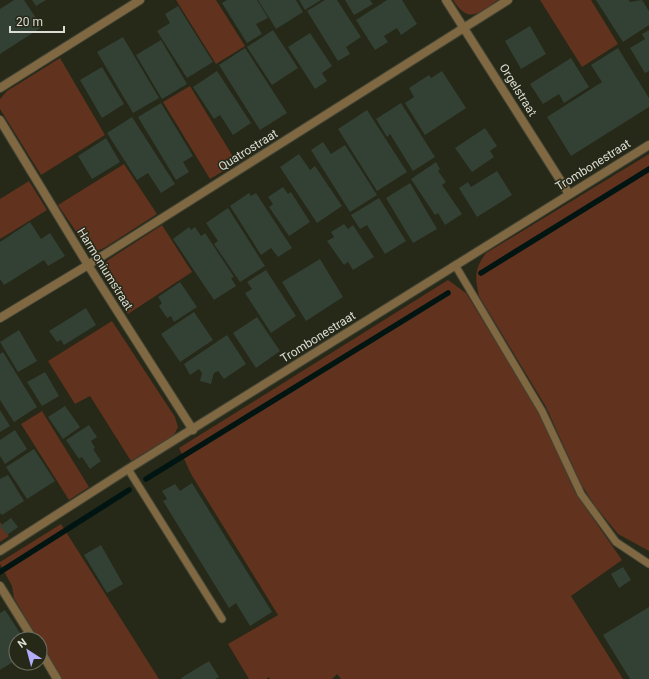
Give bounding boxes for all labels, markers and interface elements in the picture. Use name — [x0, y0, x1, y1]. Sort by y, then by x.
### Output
scale bar — [10, 8, 64, 34]
text: 20 m — [16, 15, 43, 29]
street label: Orgelstraat — [496, 61, 540, 119]
street label: Quatrostraat — [216, 126, 280, 174]
street label: Trombonestraat — [553, 136, 633, 194]
street label: Harmoniumstraat — [74, 225, 136, 313]
street label: Trombonestraat — [278, 308, 358, 366]
north arrow — [8, 631, 48, 671]
text: N — [15, 636, 30, 651]

